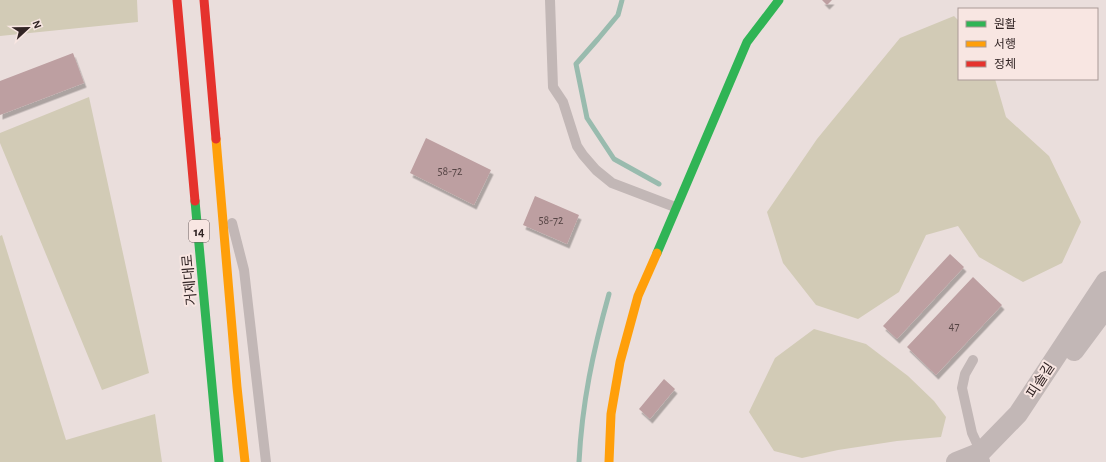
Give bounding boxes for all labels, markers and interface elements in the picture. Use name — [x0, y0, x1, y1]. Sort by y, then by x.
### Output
north arrow — [8, 8, 48, 48]
legend — [958, 8, 1098, 80]
text: 원활 — [994, 18, 1016, 30]
text: N — [30, 19, 43, 30]
text: 서행 — [994, 38, 1016, 50]
text: 정체 — [994, 58, 1016, 70]
house number: 58-72 — [438, 165, 463, 177]
house number: 58-72 — [539, 214, 564, 226]
road number: 14 — [189, 220, 209, 242]
street label: 거제대로 — [180, 254, 199, 306]
house number: 47 — [949, 320, 959, 332]
street label: 피솔길 — [1024, 360, 1057, 401]

